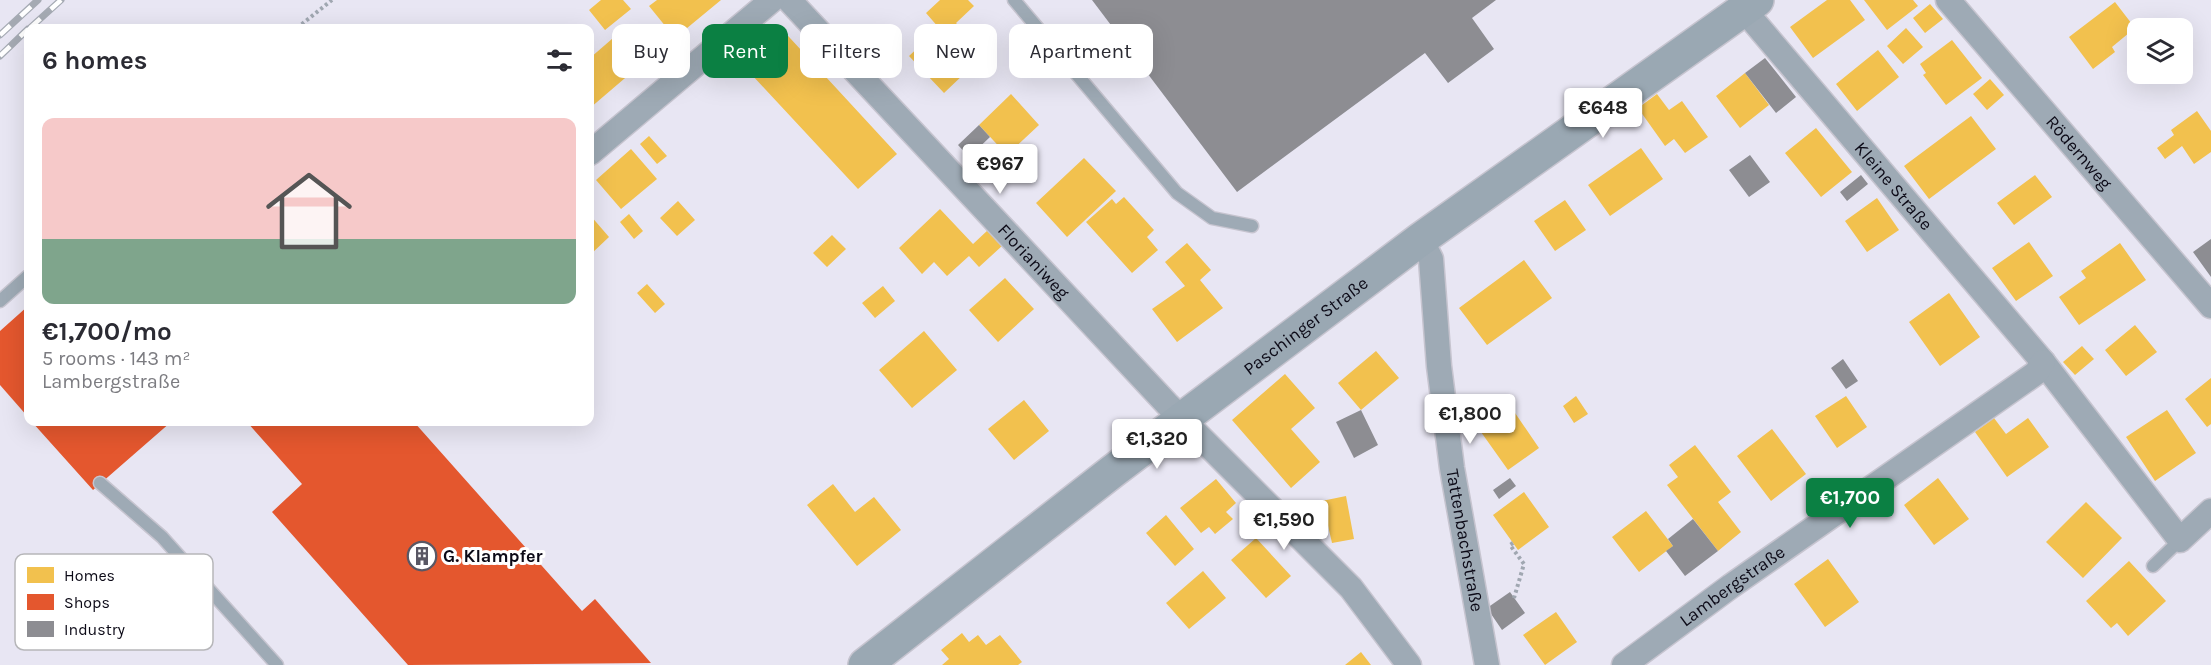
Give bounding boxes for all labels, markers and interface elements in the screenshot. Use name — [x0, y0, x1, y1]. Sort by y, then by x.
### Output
map controls — [2127, 18, 2193, 84]
button: layers — [2127, 18, 2193, 84]
chip: Buy — [612, 24, 690, 78]
chip: Rent — [702, 24, 788, 78]
chip: Filters — [800, 24, 902, 78]
chip: New — [914, 24, 997, 78]
chip: Apartment — [1009, 24, 1153, 78]
icon: filters — [543, 44, 576, 77]
text: 6 homes — [42, 45, 147, 76]
pin: €648 — [1567, 88, 1639, 139]
text: €648 — [1578, 96, 1628, 119]
street label: Rödernweg — [2041, 111, 2117, 194]
street label: Kleine Straße — [1850, 137, 1937, 235]
pin: €967 — [964, 144, 1036, 195]
text: €967 — [977, 152, 1023, 175]
icon: home — [255, 157, 363, 265]
street label: Florianiweg — [993, 219, 1074, 304]
street label: Paschinger Straße — [1239, 272, 1372, 380]
text: €1,700/mo — [42, 316, 172, 347]
text: 5 rooms · 143 m² — [42, 347, 191, 370]
text: Lambergstraße — [42, 370, 180, 393]
pin: €1,800 — [1421, 394, 1519, 445]
text: €1,800 — [1438, 402, 1502, 425]
pin: €1,320 — [1108, 419, 1206, 470]
text: €1,320 — [1126, 427, 1188, 450]
street label: Tattenbachstraße — [1441, 467, 1488, 614]
pin: €1,700 — [1801, 478, 1899, 529]
text: €1,700 — [1820, 486, 1880, 509]
pin: €1,590 — [1235, 500, 1333, 551]
text: €1,590 — [1253, 508, 1315, 531]
building icon: G. Klampfer — [406, 540, 438, 572]
street label: Lambergstraße — [1675, 541, 1789, 631]
place label: G. Klampfer — [443, 545, 543, 567]
legend — [15, 554, 213, 650]
text: Homes — [64, 566, 115, 585]
text: Shops — [64, 593, 110, 612]
text: Industry — [64, 620, 126, 639]

